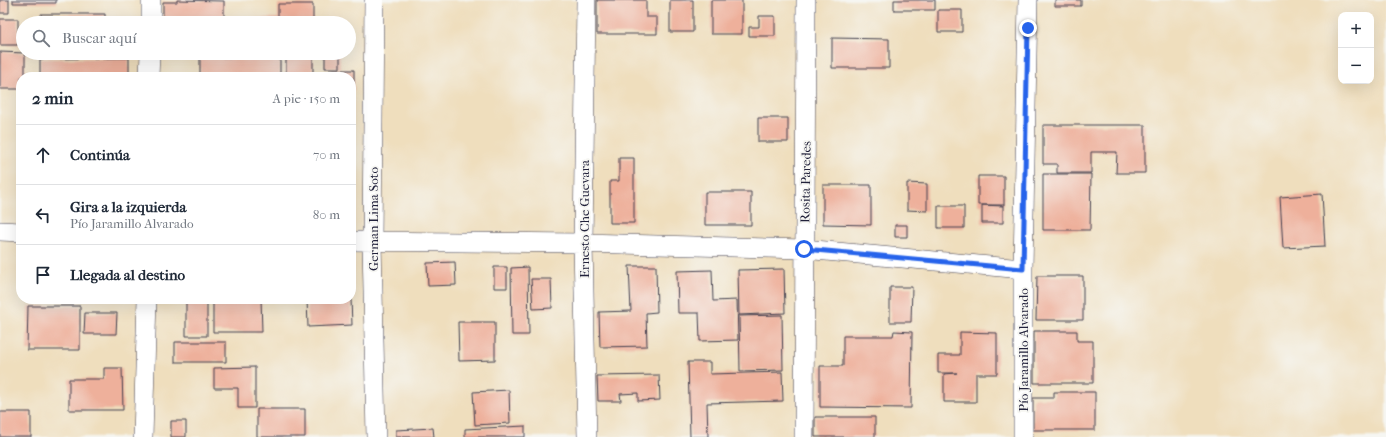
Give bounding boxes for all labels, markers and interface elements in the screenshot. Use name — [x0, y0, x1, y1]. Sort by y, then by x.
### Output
map controls — [1338, 12, 1374, 84]
button: + — [1338, 12, 1374, 48]
search box — [16, 16, 356, 60]
route end — [1019, 19, 1037, 37]
icon: search — [30, 27, 52, 49]
text: Buscar aquí — [62, 29, 137, 47]
button: − — [1338, 48, 1374, 84]
text: 2 min — [32, 88, 73, 108]
text: A pie · 150 m — [272, 91, 340, 106]
street label: Rosita Paredes — [797, 141, 814, 223]
icon: ahead — [32, 144, 54, 166]
text: Continúa — [70, 146, 130, 164]
text: 70 m — [313, 147, 340, 162]
street label: Ernesto Che Guevara — [577, 159, 592, 278]
street label: German Lima Soto — [366, 167, 381, 271]
text: Gira a la izquierda — [70, 198, 186, 216]
icon: left — [32, 204, 54, 226]
text: 80 m — [313, 207, 340, 222]
text: Pío Jaramillo Alvarado — [70, 216, 194, 231]
route start — [795, 240, 813, 258]
icon: arrive — [32, 264, 54, 286]
text: Llegada al destino — [70, 266, 185, 284]
street label: Pío Jaramillo Alvarado — [1016, 288, 1031, 412]

